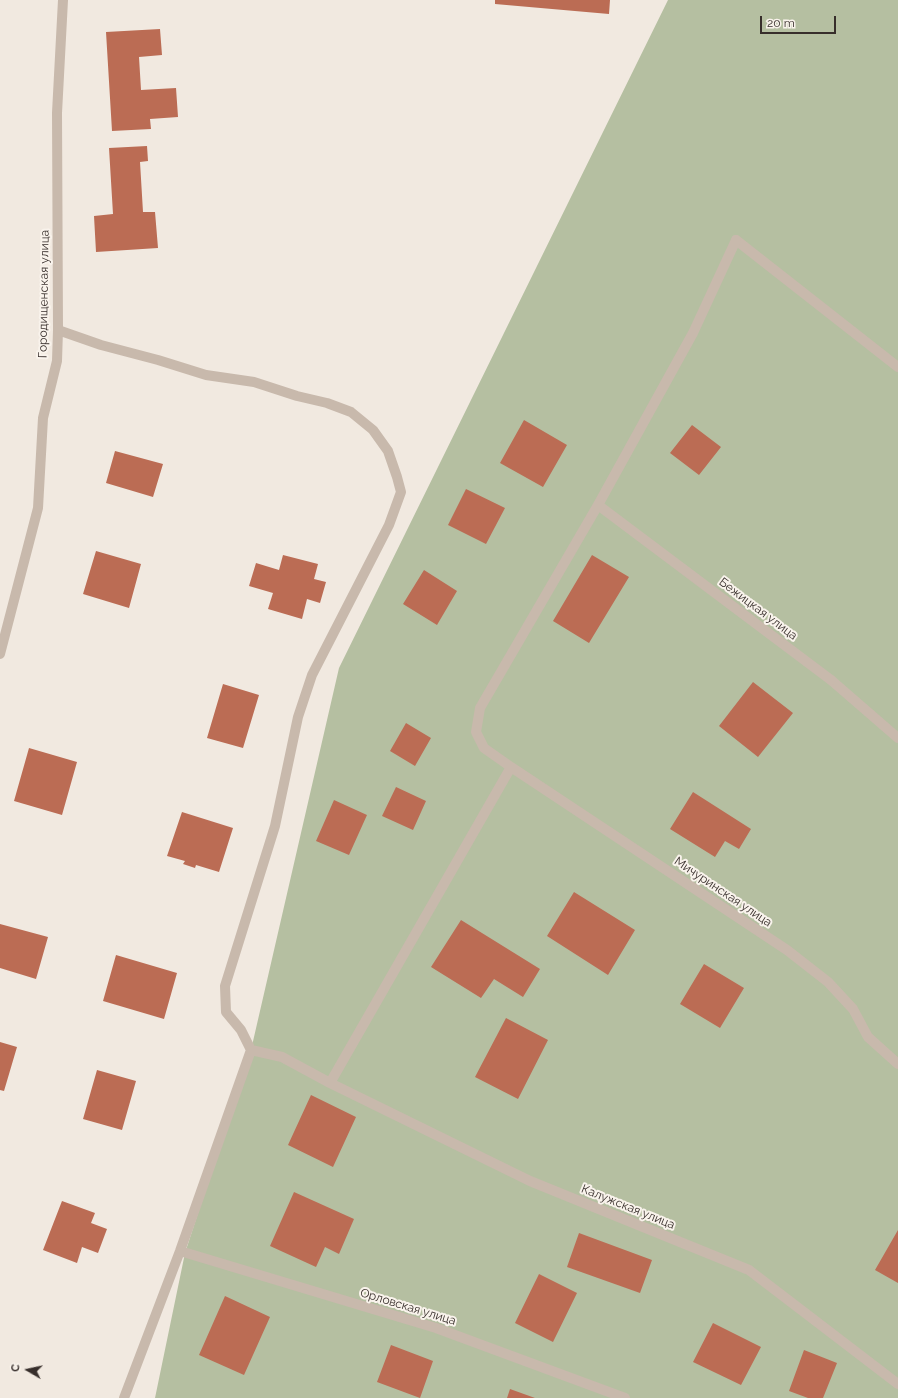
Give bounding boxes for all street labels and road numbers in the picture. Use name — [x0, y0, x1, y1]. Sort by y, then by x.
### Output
street label: Городищенская улица — [36, 230, 52, 358]
street label: Бежицкая улица — [716, 575, 800, 643]
street label: Мичуринская улица — [672, 854, 774, 930]
street label: Калужская улица — [579, 1182, 677, 1232]
street label: Орловская улица — [358, 1286, 458, 1328]

